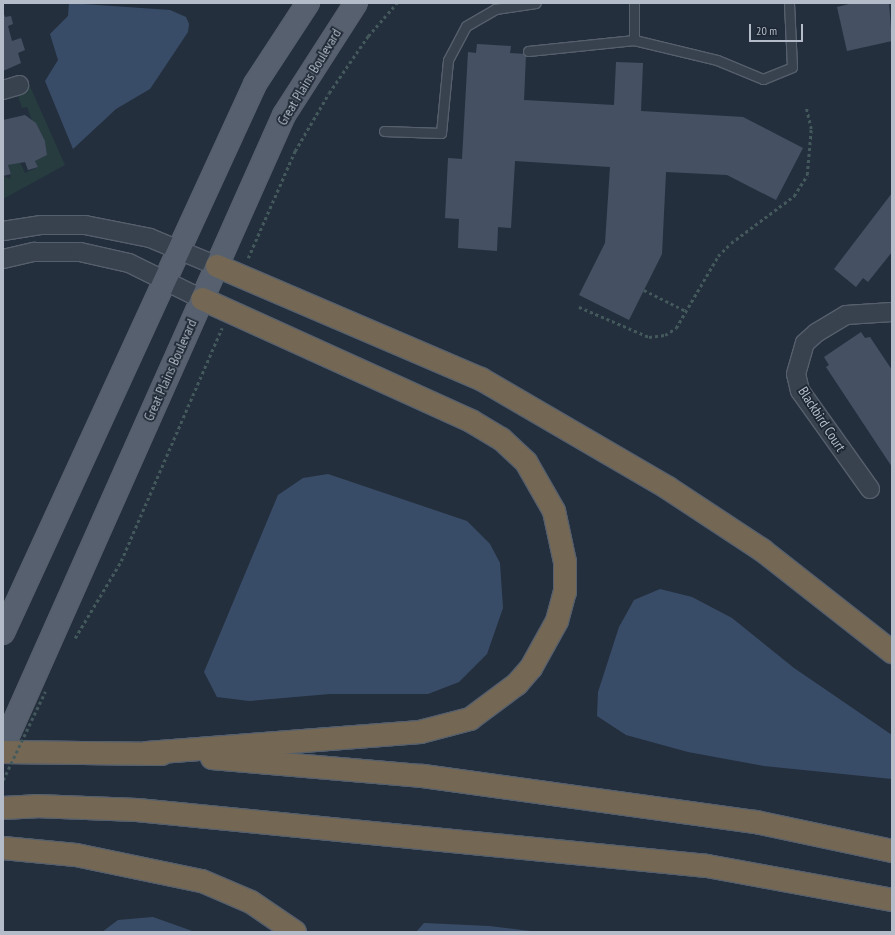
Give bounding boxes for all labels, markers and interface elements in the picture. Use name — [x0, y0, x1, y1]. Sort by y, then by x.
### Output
scale bar — [751, 16, 805, 42]
text: 20 m — [756, 23, 777, 38]
street label: Great Plains Boulevard — [274, 26, 344, 128]
street label: Great Plains Boulevard — [140, 317, 200, 423]
street label: Blackbird Court — [795, 383, 849, 455]

